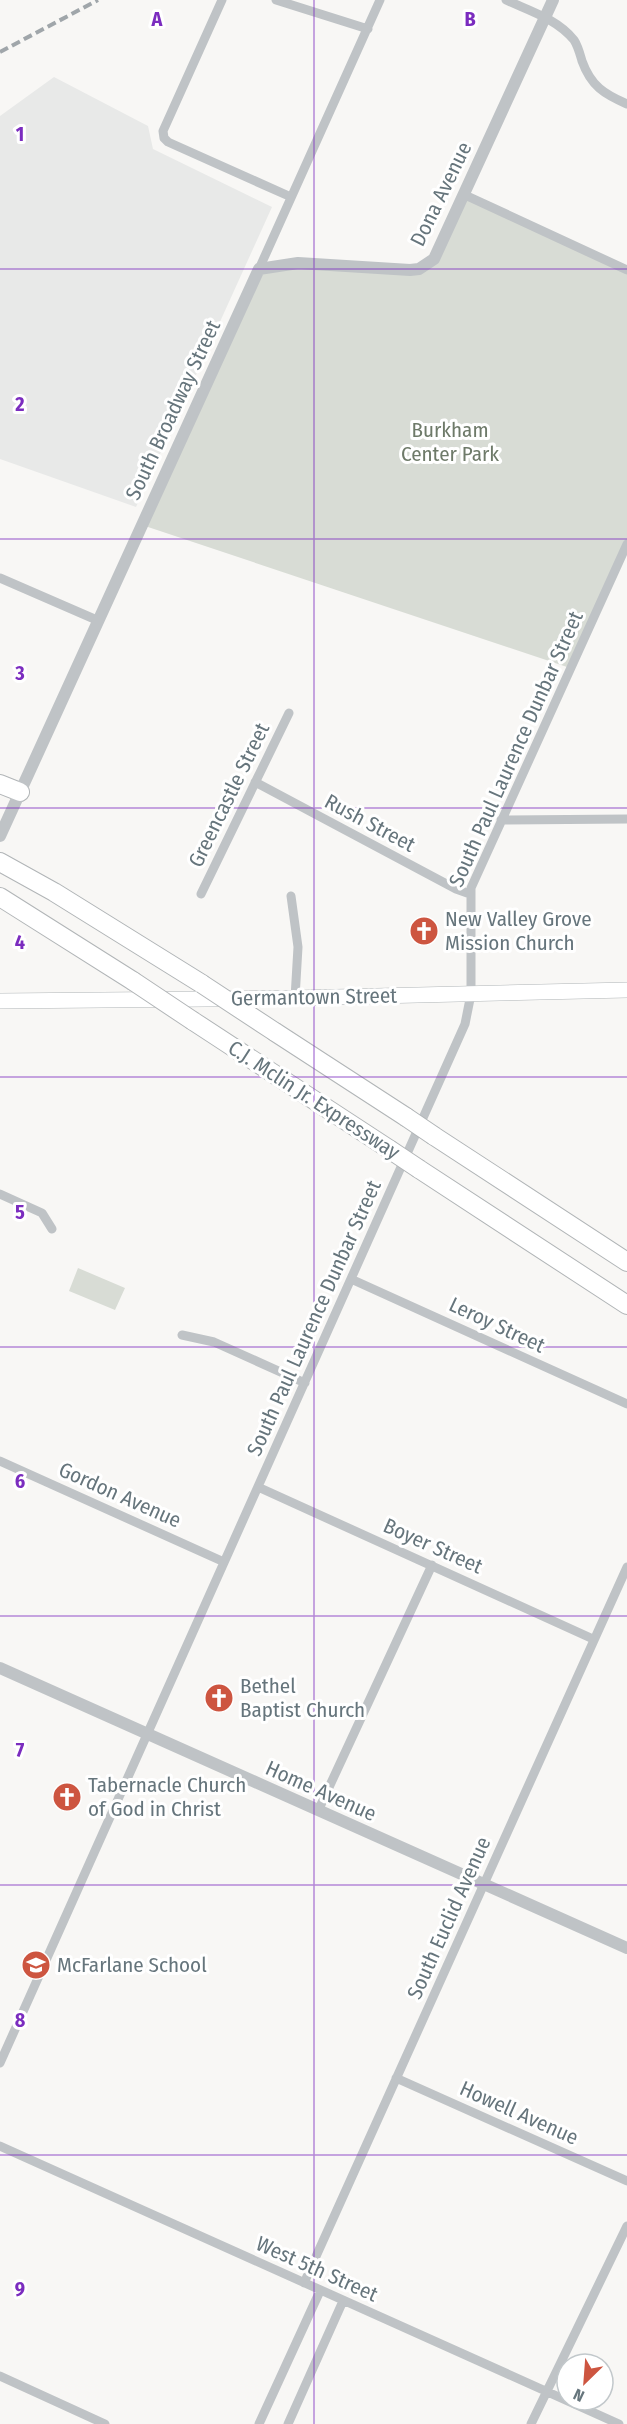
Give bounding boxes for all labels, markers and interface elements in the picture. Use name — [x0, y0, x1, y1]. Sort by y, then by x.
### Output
text: A — [151, 7, 164, 31]
text: B — [464, 7, 476, 31]
text: 1 — [16, 122, 24, 146]
street label: Dona Avenue — [405, 138, 477, 250]
street label: South Broadway Street — [120, 316, 226, 504]
text: 2 — [14, 392, 25, 416]
park label: Burkham Center Park — [401, 417, 499, 467]
street label: South Paul Laurence Dunbar Street — [443, 607, 589, 891]
text: 3 — [14, 661, 25, 685]
street label: Greencastle Street — [183, 718, 275, 871]
street label: Rush Street — [320, 788, 420, 858]
place label: New Valley Grove Mission Church — [445, 906, 592, 956]
church icon: New Valley Grove Mission Church — [408, 915, 440, 947]
text: 4 — [15, 930, 25, 954]
street label: Germantown Street — [231, 983, 397, 1011]
street label: C.J. Mclin Jr. Expressway — [223, 1035, 405, 1166]
street label: South Paul Laurence Dunbar Street — [241, 1176, 387, 1460]
text: 5 — [15, 1200, 25, 1224]
street label: Leroy Street — [445, 1291, 549, 1359]
street label: Gordon Avenue — [55, 1456, 185, 1534]
text: 6 — [15, 1469, 25, 1493]
street label: Boyer Street — [379, 1513, 487, 1579]
place label: Bethel Baptist Church — [240, 1673, 365, 1723]
church icon: Bethel Baptist Church — [203, 1682, 235, 1714]
text: 7 — [16, 1738, 25, 1762]
street label: Home Avenue — [262, 1755, 380, 1827]
place label: Tabernacle Church of God in Christ — [88, 1772, 246, 1822]
church icon: Tabernacle Church of God in Christ — [51, 1781, 83, 1813]
street label: South Euclid Avenue — [402, 1833, 496, 2003]
school or university icon: McFarlane School — [20, 1949, 52, 1981]
place label: McFarlane School — [57, 1952, 207, 1978]
text: 8 — [15, 2008, 26, 2032]
street label: Howell Avenue — [456, 2075, 582, 2151]
street label: West 5th Street — [252, 2231, 382, 2308]
text: 9 — [15, 2277, 25, 2301]
north arrow — [555, 2352, 615, 2412]
text: N — [571, 2385, 587, 2406]

